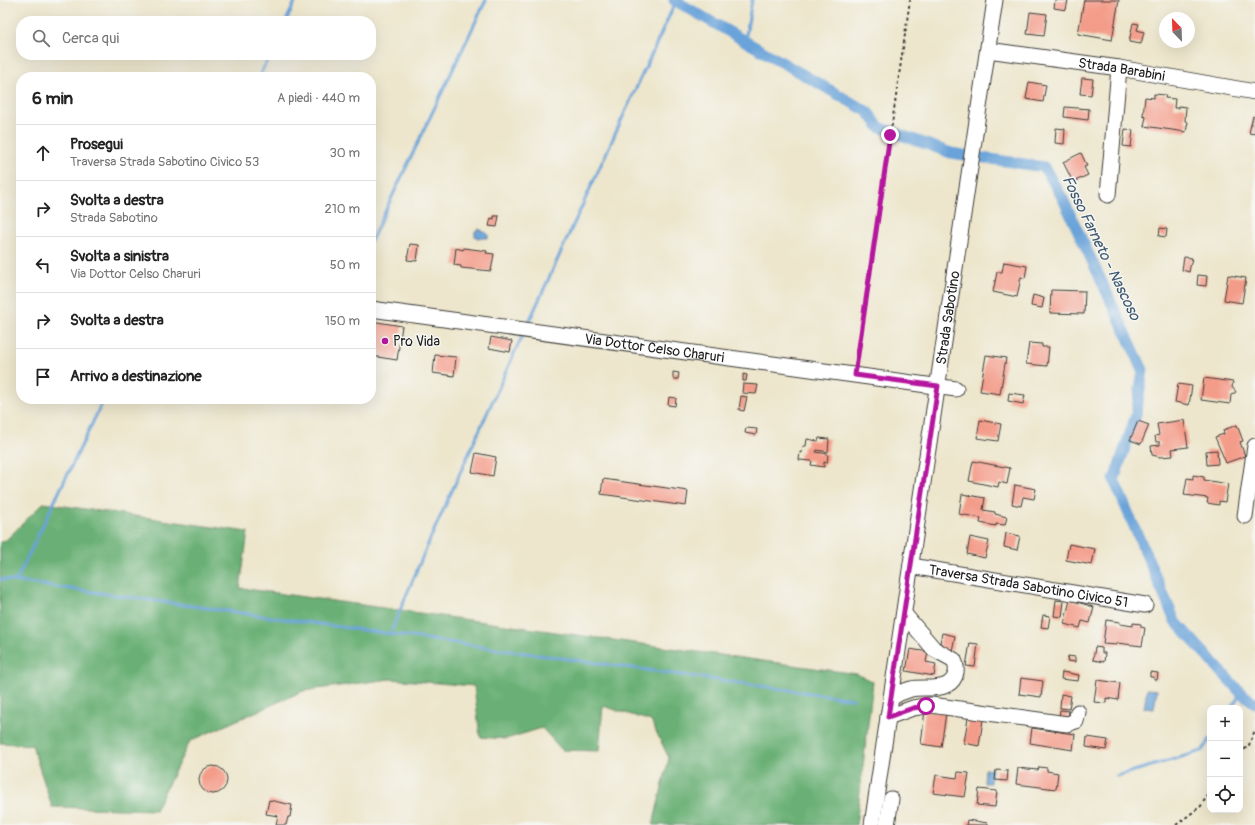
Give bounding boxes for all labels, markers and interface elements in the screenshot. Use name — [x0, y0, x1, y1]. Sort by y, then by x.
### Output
north arrow — [1159, 12, 1195, 48]
search box — [16, 16, 376, 60]
icon: search — [30, 27, 52, 49]
text: Cerca qui — [62, 29, 119, 48]
street label: Strada Barabini — [1077, 54, 1167, 85]
text: 6 min — [32, 88, 73, 109]
text: A piedi · 440 m — [277, 90, 360, 106]
route end — [881, 126, 899, 144]
text: Prosegui — [70, 135, 123, 154]
icon: ahead — [32, 142, 54, 164]
text: 30 m — [330, 145, 360, 161]
text: Traversa Strada Sabotino Civico 53 — [70, 154, 259, 170]
water label: Fosso Farneto - Nascoso — [1058, 173, 1145, 324]
text: Svolta a destra — [70, 191, 164, 210]
icon: right — [32, 198, 54, 220]
text: 210 m — [324, 201, 360, 217]
text: Strada Sabotino — [70, 210, 158, 226]
text: Svolta a sinistra — [70, 247, 169, 266]
icon: left — [32, 254, 54, 276]
text: 50 m — [330, 257, 360, 273]
text: Via Dottor Celso Charuri — [70, 266, 200, 282]
street label: Strada Sabotino — [932, 269, 963, 366]
icon: right — [32, 310, 54, 332]
text: Svolta a destra — [70, 311, 164, 330]
text: 150 m — [325, 313, 360, 329]
street label: Via Dottor Celso Charuri — [584, 330, 726, 366]
place label: Pro Vida — [393, 333, 440, 350]
marker: Pro Vida — [380, 336, 390, 346]
icon: arrive — [32, 366, 54, 388]
text: Arrivo a destinazione — [70, 367, 202, 386]
street label: Traversa Strada Sabotino Civico 51 — [927, 561, 1129, 611]
route start — [917, 697, 935, 715]
map controls — [1207, 705, 1243, 813]
button: + — [1207, 705, 1243, 741]
button: − — [1207, 741, 1243, 777]
button: locate — [1207, 777, 1243, 813]

